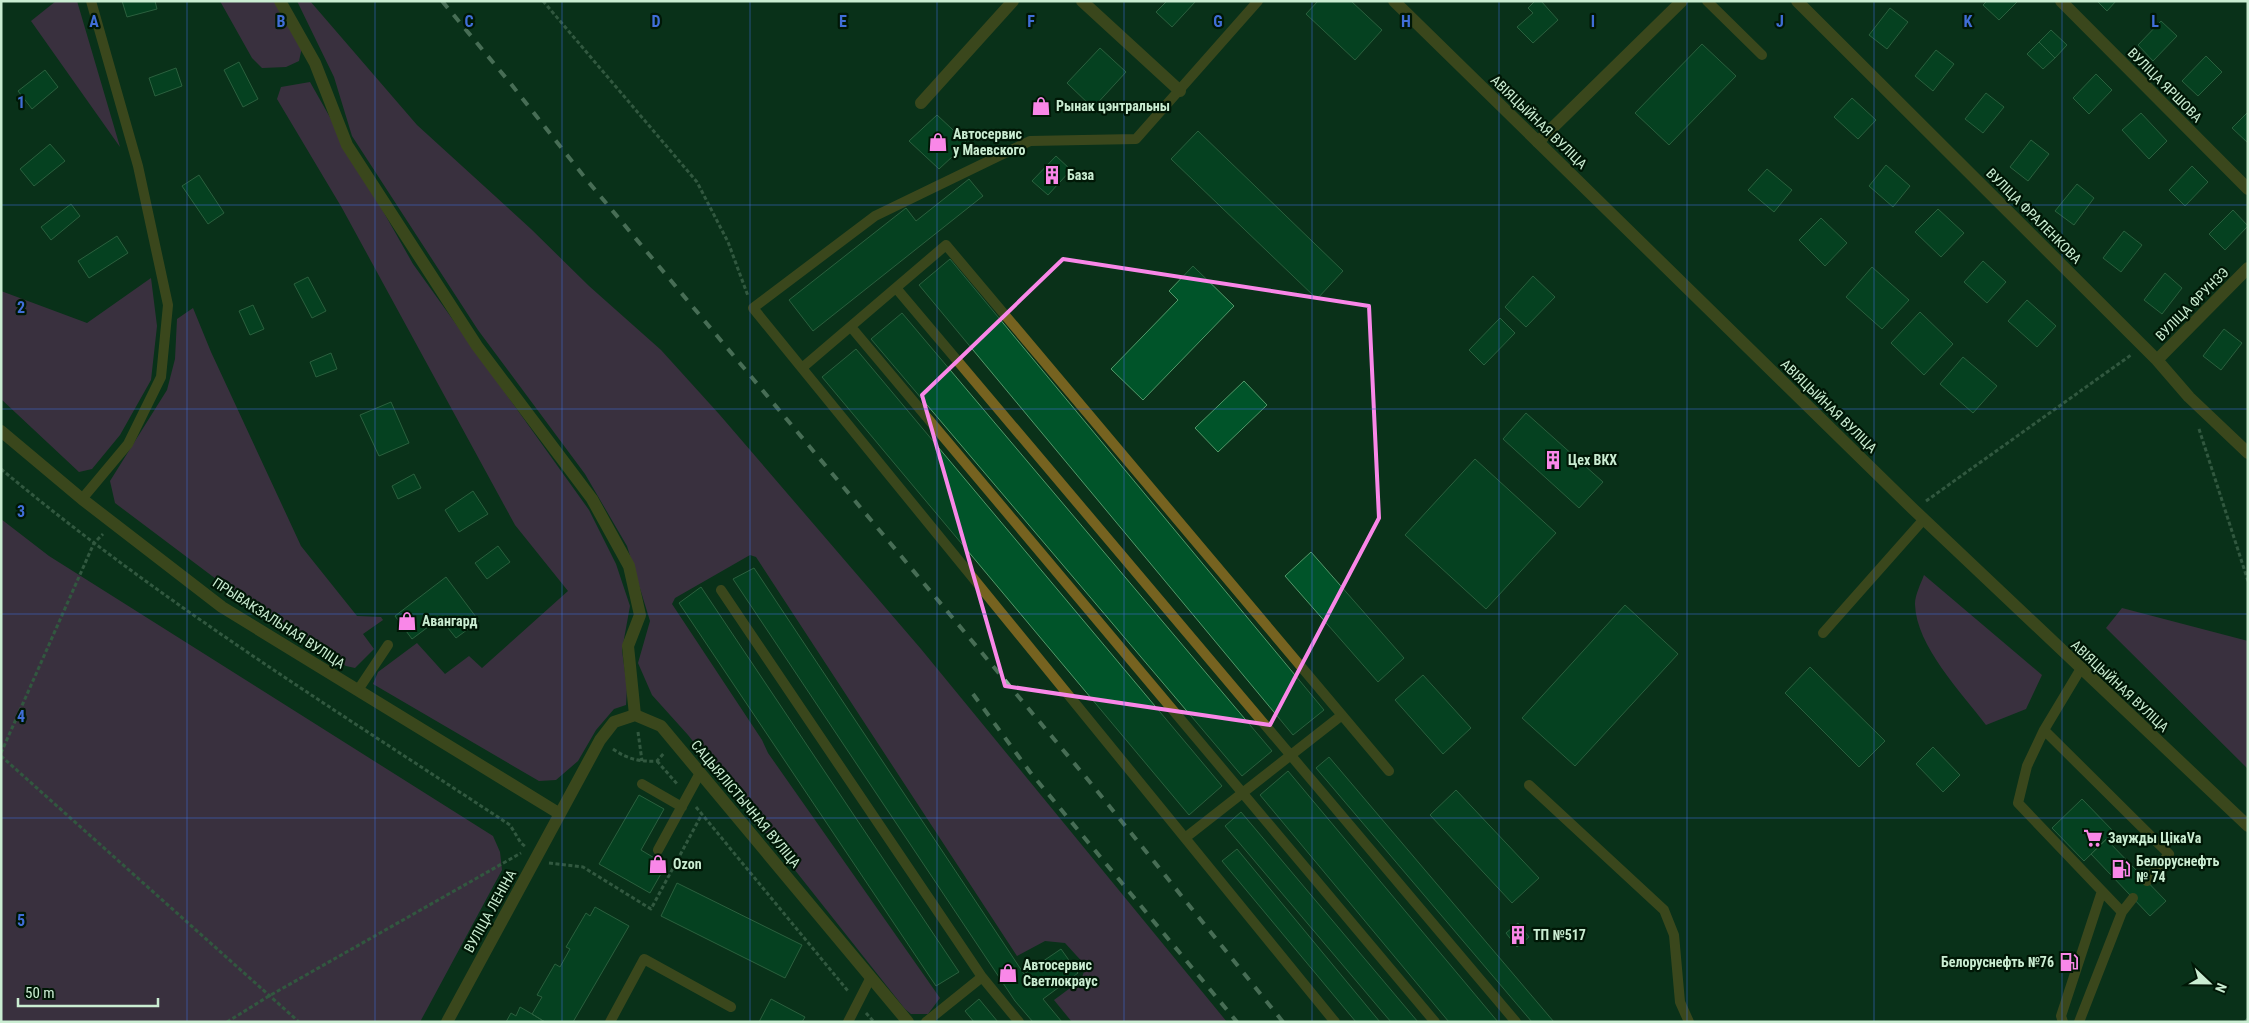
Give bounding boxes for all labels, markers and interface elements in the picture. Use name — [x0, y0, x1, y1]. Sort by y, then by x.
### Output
text: A — [89, 12, 99, 31]
text: B — [277, 12, 286, 31]
text: C — [464, 12, 474, 31]
text: D — [651, 12, 661, 31]
text: E — [839, 12, 847, 31]
text: F — [1027, 12, 1035, 31]
text: G — [1213, 12, 1223, 31]
text: H — [1401, 12, 1411, 31]
text: I — [1591, 12, 1595, 31]
text: J — [1776, 12, 1784, 31]
text: K — [1964, 12, 1973, 31]
text: L — [2151, 12, 2159, 31]
street label: ВУЛІЦА ЯРШОВА — [2125, 45, 2205, 125]
street label: АВІЯЦЫЙНАЯ ВУЛІЦА — [1488, 72, 1590, 172]
text: 1 — [17, 93, 25, 112]
shop icon: Рынак цэнтральны — [1030, 95, 1052, 117]
place label: Рынак цэнтральны — [1056, 98, 1170, 114]
place label: Автосервис у Маевского — [953, 126, 1025, 158]
shop icon: Автосервис у Маевского — [927, 131, 949, 153]
building icon: База — [1041, 164, 1063, 186]
street label: ВУЛІЦА ФРАЛЕНКОВА — [1983, 165, 2085, 267]
place label: База — [1067, 167, 1095, 183]
street label: ВУЛІЦА ФРУНЗЭ — [2152, 264, 2232, 344]
text: 2 — [17, 298, 25, 317]
street label: АВІЯЦЫЙНАЯ ВУЛІЦА — [1778, 356, 1880, 456]
building icon: Цех ВКХ — [1542, 449, 1564, 471]
place label: Цех ВКХ — [1568, 452, 1617, 468]
text: 3 — [17, 502, 25, 521]
street label: ПРЫВАКЗАЛЬНАЯ ВУЛІЦА — [210, 574, 348, 672]
shop icon: Авангард — [396, 610, 418, 632]
place label: Авангард — [422, 613, 478, 629]
street label: АВІЯЦЫЙНАЯ ВУЛІЦА — [2068, 637, 2172, 735]
text: 4 — [17, 707, 25, 726]
street label: САЦЫЯЛІСТЫЧНАЯ ВУЛІЦА — [688, 737, 804, 871]
supermarket icon: Заужды ЦікаVа — [2082, 827, 2104, 849]
place label: Заужды ЦікаVа — [2108, 830, 2202, 846]
shop icon: Ozon — [647, 853, 669, 875]
place label: Белоруснефть № 74 — [2136, 853, 2219, 885]
place label: Ozon — [673, 856, 702, 872]
fuel station icon: Белоруснефть № 74 — [2110, 858, 2132, 880]
street label: ВУЛІЦА ЛЕНІНА — [461, 867, 519, 955]
text: 5 — [17, 911, 25, 930]
building icon: ТП №517 — [1507, 924, 1529, 946]
place label: ТП №517 — [1533, 927, 1586, 943]
fuel station icon: Белоруснефть №76 — [2058, 951, 2080, 973]
place label: Белоруснефть №76 — [1941, 954, 2054, 970]
place label: Автосервис Светлокраус — [1023, 957, 1098, 989]
north arrow — [2184, 958, 2234, 1008]
shop icon: Автосервис Светлокраус — [997, 962, 1019, 984]
scale bar — [18, 976, 158, 1008]
text: N — [2212, 981, 2230, 995]
text: 50 m — [25, 984, 55, 1002]

